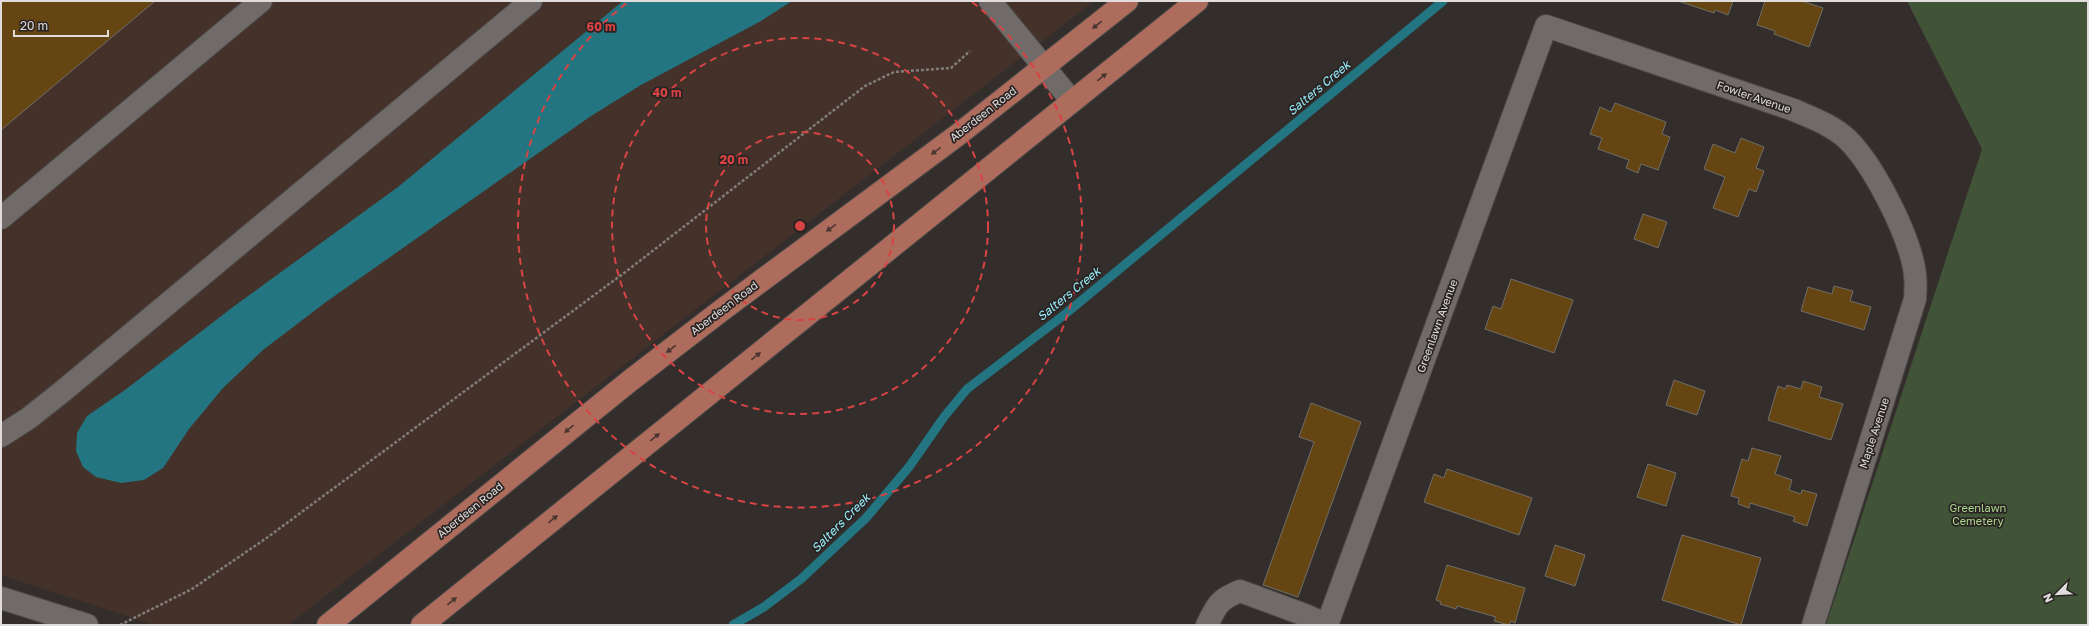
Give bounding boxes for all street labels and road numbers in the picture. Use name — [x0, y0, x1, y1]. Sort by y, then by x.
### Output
street label: Fowler Avenue — [1715, 78, 1793, 115]
street label: Aberdeen Road — [947, 84, 1018, 144]
street label: Greenlawn Avenue — [1414, 277, 1459, 374]
street label: Aberdeen Road — [688, 278, 760, 337]
street label: Maple Avenue — [1856, 396, 1891, 470]
street label: Aberdeen Road — [434, 479, 505, 540]

